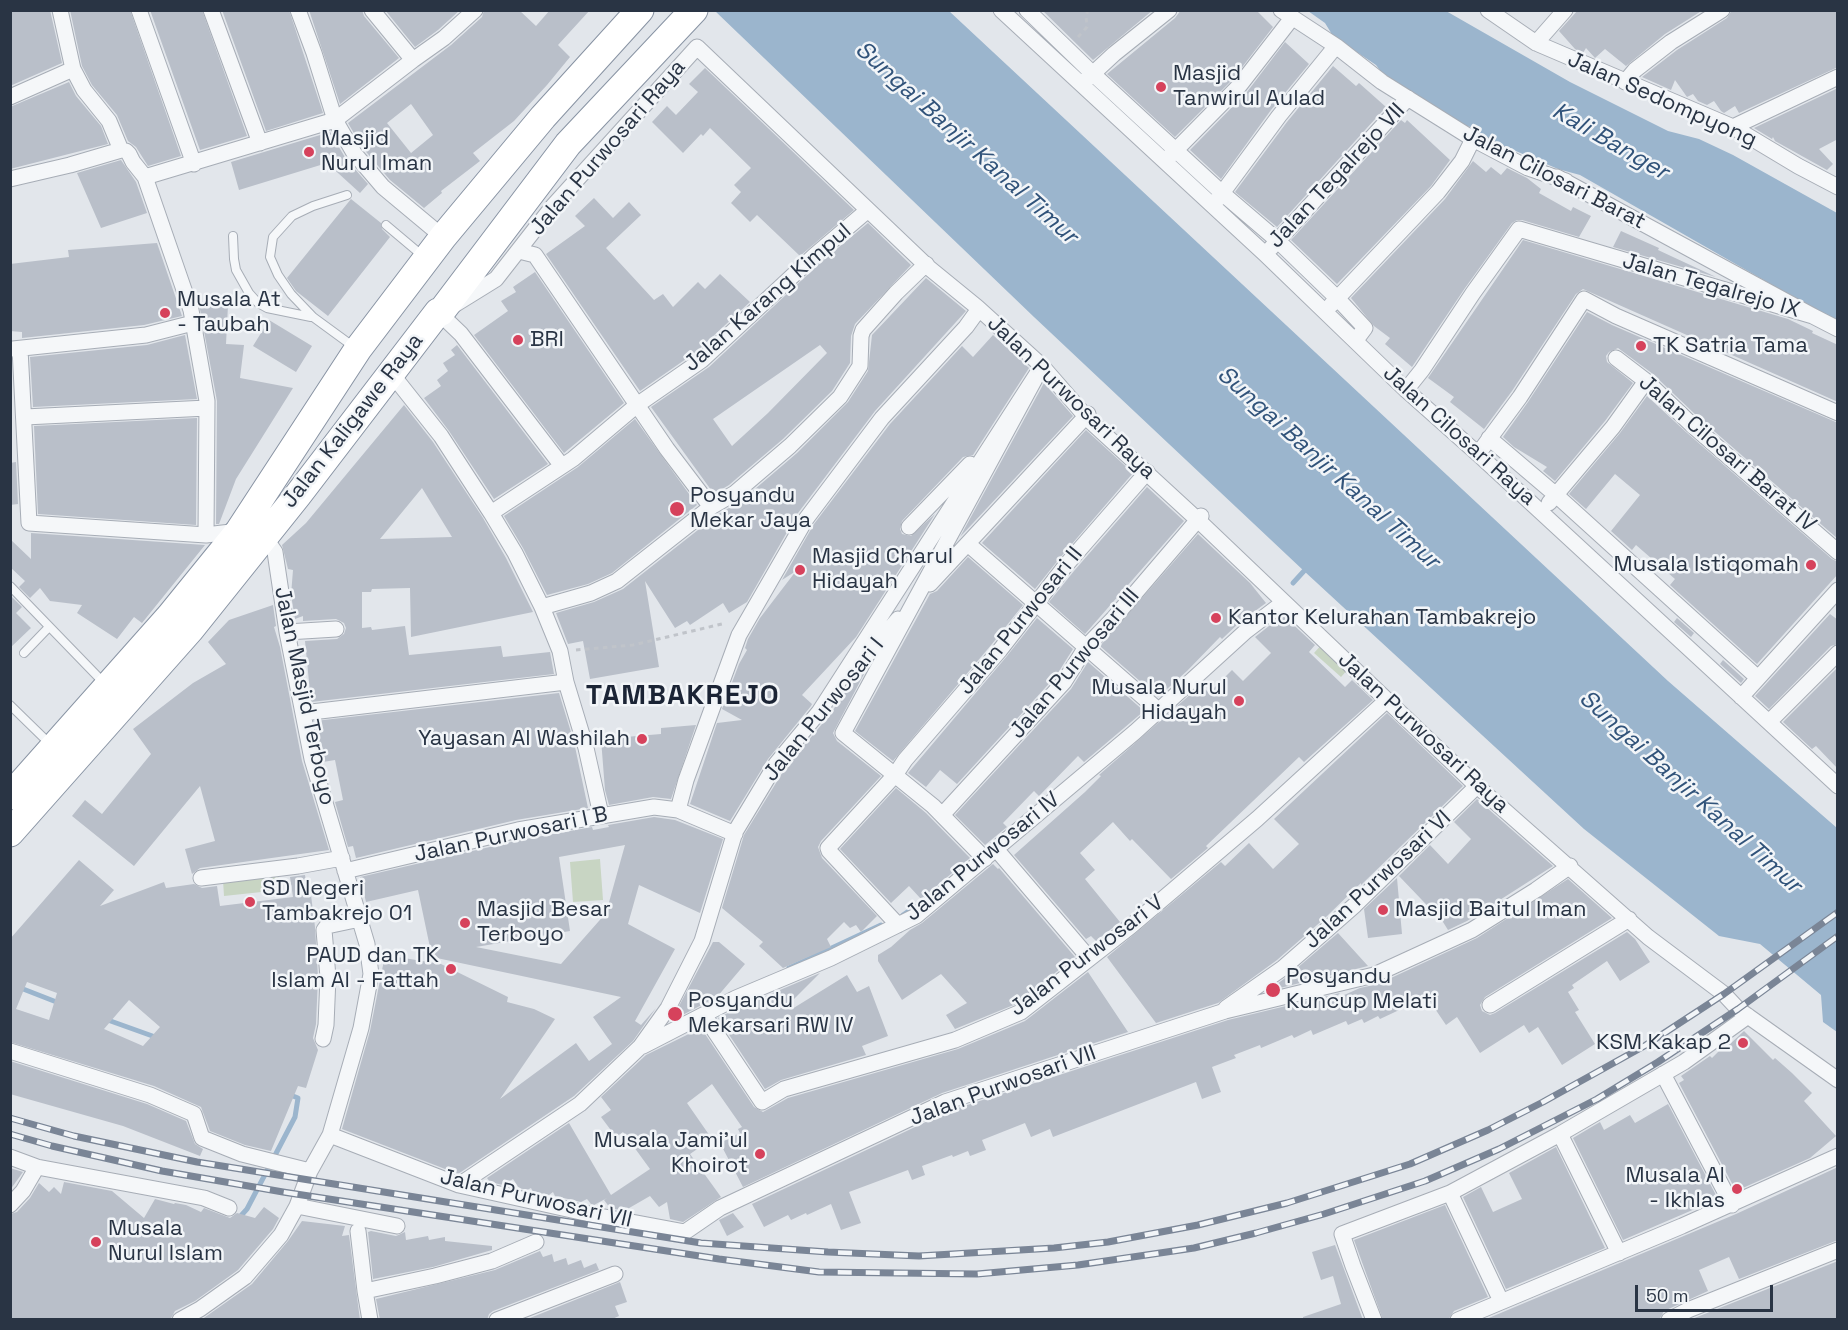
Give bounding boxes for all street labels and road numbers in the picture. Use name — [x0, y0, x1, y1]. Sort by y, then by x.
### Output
street label: Jalan Sedompyong — [1563, 46, 1761, 154]
street label: Jalan Purwosari Raya — [524, 55, 692, 241]
street label: Jalan Tegalrejo VII — [1263, 98, 1411, 254]
street label: Jalan Cilosari Barat — [1458, 120, 1650, 236]
street label: Jalan Karang Kimpul — [679, 218, 857, 378]
street label: Jalan Tegalrejo IX — [1619, 248, 1803, 324]
street label: Jalan Purwosari Raya — [981, 311, 1161, 485]
street label: Jalan Kaligawe Raya — [277, 328, 429, 514]
street label: Jalan Cilosari Raya — [1377, 360, 1541, 512]
street label: Jalan Cilosari Barat IV — [1633, 370, 1821, 538]
street label: Jalan Purwosari II — [953, 542, 1089, 700]
street label: Jalan Masjid Terboyo — [268, 584, 340, 808]
street label: Jalan Purwosari III — [1004, 584, 1146, 744]
street label: Jalan Purwosari I — [758, 633, 890, 787]
street label: Jalan Purwosari Raya — [1332, 647, 1514, 819]
street label: Jalan Purwosari IV — [901, 787, 1065, 927]
street label: Jalan Purwosari I B — [412, 802, 610, 868]
street label: Jalan Purwosari VI — [1299, 805, 1457, 955]
street label: Jalan Purwosari V — [1005, 890, 1169, 1022]
street label: Jalan Purwosari VII — [906, 1040, 1100, 1132]
street label: Jalan Purwosari VII — [437, 1164, 635, 1234]

